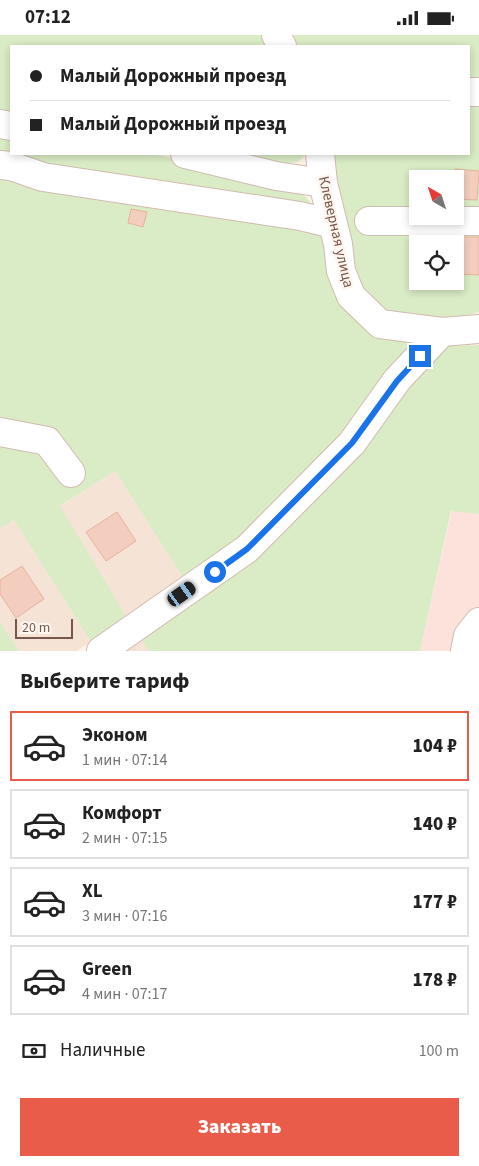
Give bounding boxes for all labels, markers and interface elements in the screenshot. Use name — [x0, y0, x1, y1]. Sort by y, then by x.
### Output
text: 07:12 — [25, 4, 71, 31]
text: Малый Дорожный проезд — [60, 63, 286, 90]
text: Малый Дорожный проезд — [60, 111, 286, 138]
north arrow — [409, 170, 464, 225]
map controls — [409, 170, 464, 290]
street label: Клеверная улица — [313, 174, 359, 290]
button: locate — [409, 235, 464, 290]
route end — [409, 345, 431, 367]
route start — [204, 561, 226, 583]
car — [165, 579, 198, 609]
scale bar — [15, 616, 72, 639]
text: 20 m — [22, 618, 50, 638]
text: Выберите тариф — [20, 665, 190, 697]
text: Эконом — [82, 722, 148, 749]
icon: car — [22, 724, 67, 769]
text: 104 ₽ — [413, 733, 457, 760]
text: 1 мин · 07:14 — [82, 749, 168, 771]
text: Комфорт — [82, 800, 162, 827]
icon: car — [22, 802, 67, 847]
text: 140 ₽ — [413, 811, 457, 838]
text: 2 мин · 07:15 — [82, 827, 168, 849]
text: XL — [82, 878, 103, 905]
icon: car — [22, 880, 67, 925]
text: 177 ₽ — [413, 889, 457, 916]
text: 3 мин · 07:16 — [82, 905, 168, 927]
text: Green — [82, 956, 132, 983]
icon: car — [22, 958, 67, 1003]
text: 178 ₽ — [413, 967, 457, 994]
text: 4 мин · 07:17 — [82, 983, 168, 1005]
icon: cash — [20, 1037, 48, 1065]
text: Наличные — [60, 1037, 145, 1064]
text: 100 m — [419, 1040, 459, 1062]
button: Заказать — [20, 1098, 459, 1156]

